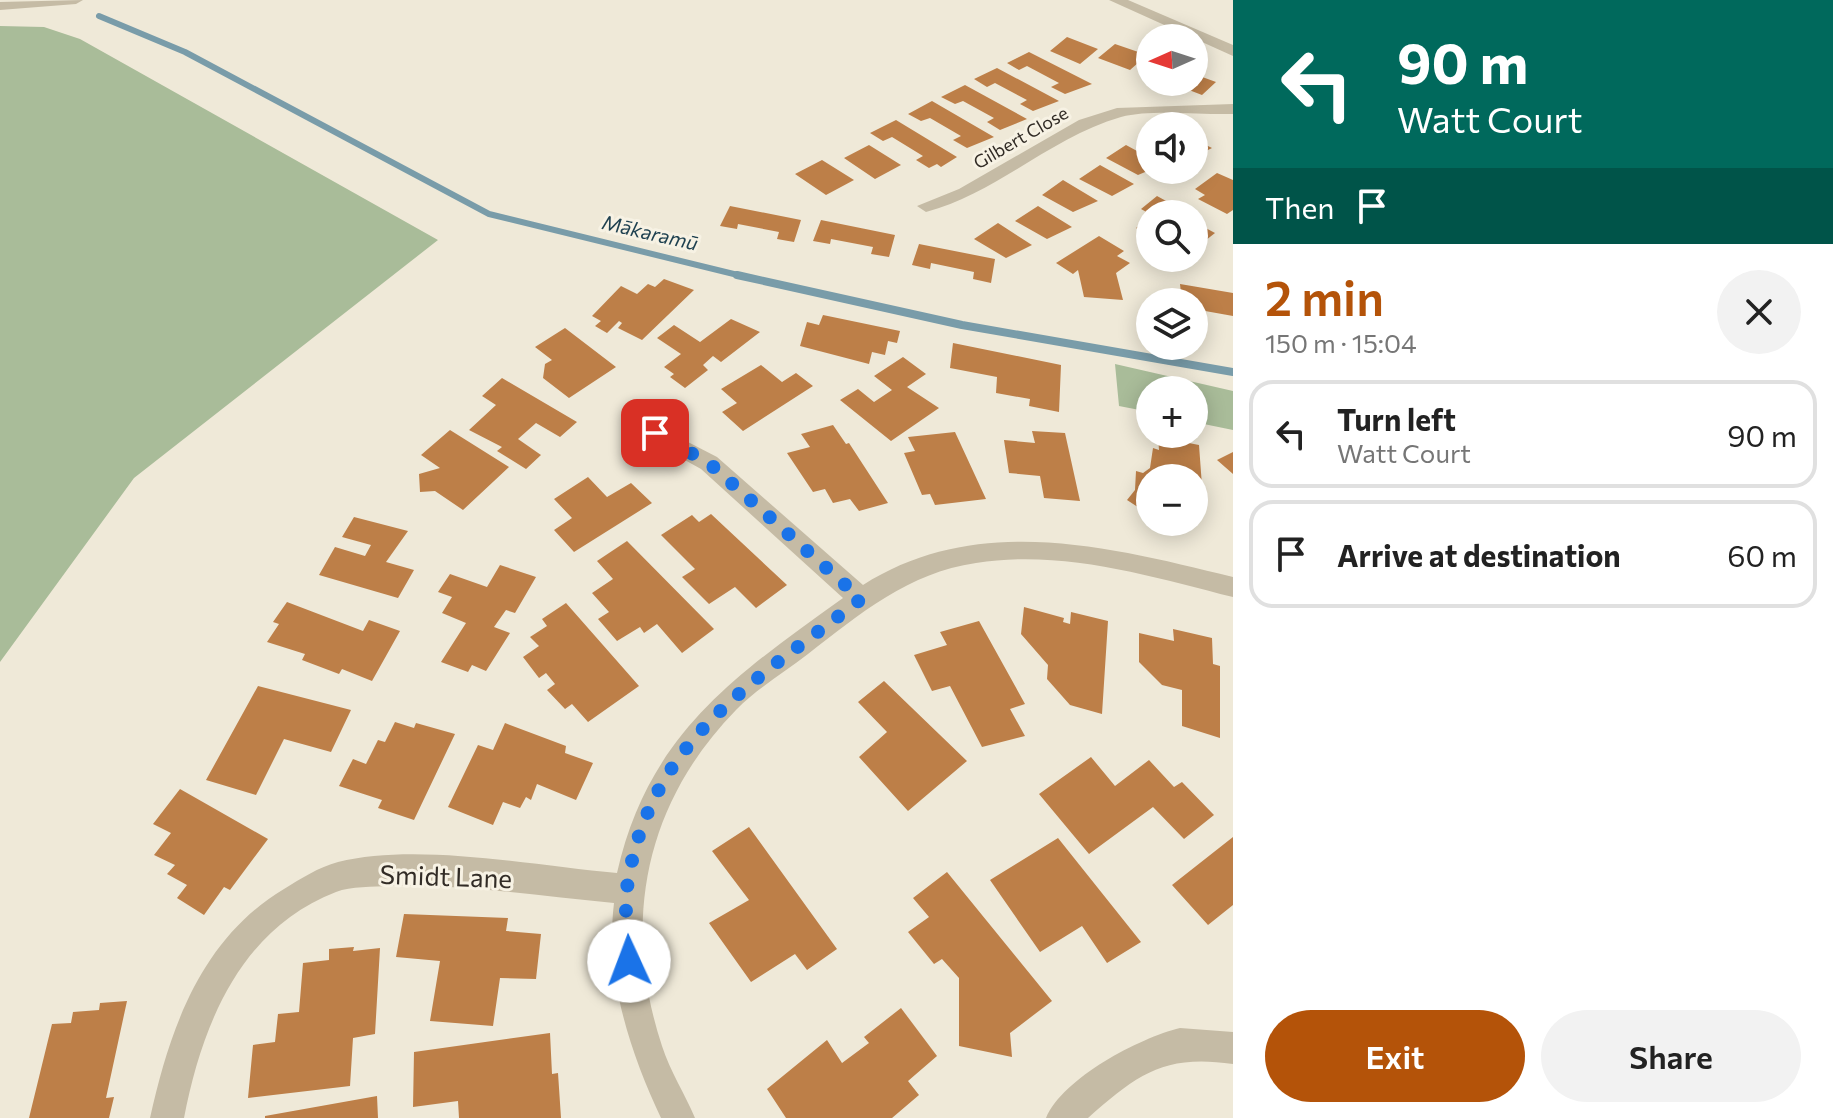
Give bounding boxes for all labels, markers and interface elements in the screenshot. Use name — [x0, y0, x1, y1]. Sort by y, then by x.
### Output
north arrow — [1136, 24, 1208, 96]
map controls — [1136, 24, 1208, 536]
text: 90 m — [1397, 27, 1528, 96]
icon: left — [1265, 32, 1369, 136]
text: Watt Court — [1397, 96, 1582, 140]
street label: Gilbert Close — [969, 101, 1072, 173]
button: sound — [1136, 112, 1208, 184]
icon: arrive — [1350, 184, 1394, 228]
text: Then — [1265, 188, 1334, 225]
button: search — [1136, 200, 1208, 272]
water label: Mākaramū — [600, 209, 700, 255]
text: 2 min — [1265, 267, 1384, 326]
button: close — [1717, 270, 1801, 354]
button: layers — [1136, 288, 1208, 360]
text: 150 m · 15:04 — [1265, 327, 1417, 358]
button: + — [1136, 376, 1208, 448]
pin — [621, 399, 689, 467]
text: Turn left — [1337, 400, 1456, 437]
icon: arrive — [633, 411, 677, 455]
icon: left — [1269, 412, 1313, 456]
text: 90 m — [1727, 416, 1797, 453]
text: Watt Court — [1337, 437, 1471, 468]
button: − — [1136, 464, 1208, 536]
icon: arrive — [1269, 532, 1313, 576]
text: Arrive at destination — [1337, 536, 1621, 573]
text: 60 m — [1727, 536, 1797, 573]
street label: Smidt Lane — [379, 858, 513, 893]
position arrow — [587, 919, 671, 1003]
button: Exit — [1265, 1010, 1525, 1102]
button: Share — [1541, 1010, 1801, 1102]

